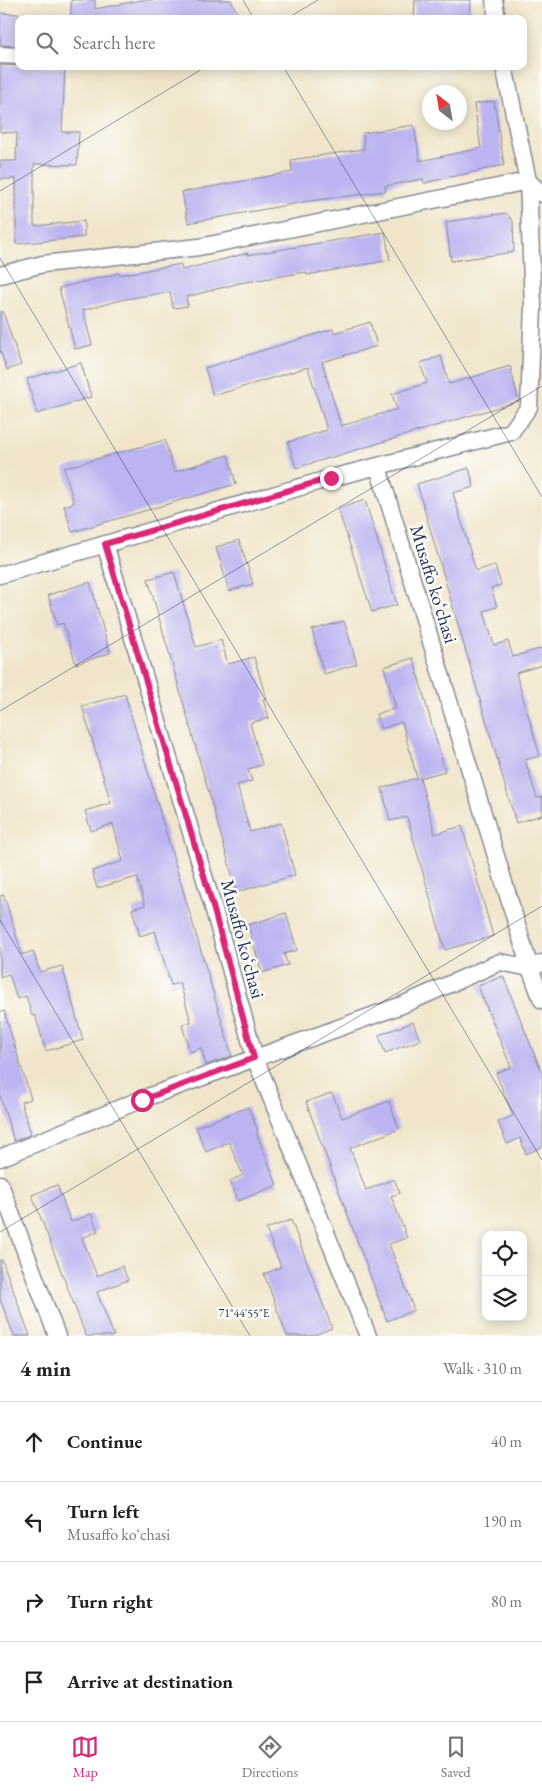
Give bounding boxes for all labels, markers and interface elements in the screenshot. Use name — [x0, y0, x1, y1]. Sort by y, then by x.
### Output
search box — [15, 15, 527, 70]
icon: search — [33, 29, 61, 57]
text: Search here — [73, 30, 155, 55]
north arrow — [422, 85, 467, 130]
route end — [320, 467, 343, 490]
street label: Musaffo koʻchasi — [404, 522, 464, 647]
street label: Musaffo koʻchasi — [215, 877, 271, 1002]
route start — [131, 1089, 154, 1112]
map controls — [482, 1231, 527, 1321]
button: locate — [482, 1231, 527, 1276]
button: layers — [482, 1276, 527, 1321]
text: 71°44'55"E — [218, 1305, 270, 1321]
text: 4 min — [20, 1355, 71, 1382]
text: Walk · 310 m — [443, 1358, 522, 1379]
icon: ahead — [20, 1428, 48, 1456]
text: Continue — [67, 1429, 142, 1454]
text: 40 m — [491, 1431, 522, 1452]
text: Turn left — [67, 1499, 139, 1524]
icon: left — [20, 1508, 48, 1536]
text: 190 m — [483, 1511, 522, 1532]
text: Musaffo koʻchasi — [67, 1524, 170, 1545]
icon: right — [20, 1588, 48, 1616]
text: Turn right — [67, 1589, 153, 1614]
text: 80 m — [491, 1591, 522, 1612]
icon: arrive — [20, 1668, 48, 1696]
text: Arrive at destination — [67, 1669, 233, 1694]
tab: Map — [71, 1733, 99, 1781]
tab: Directions — [242, 1733, 298, 1781]
tab: Saved — [441, 1733, 471, 1781]

